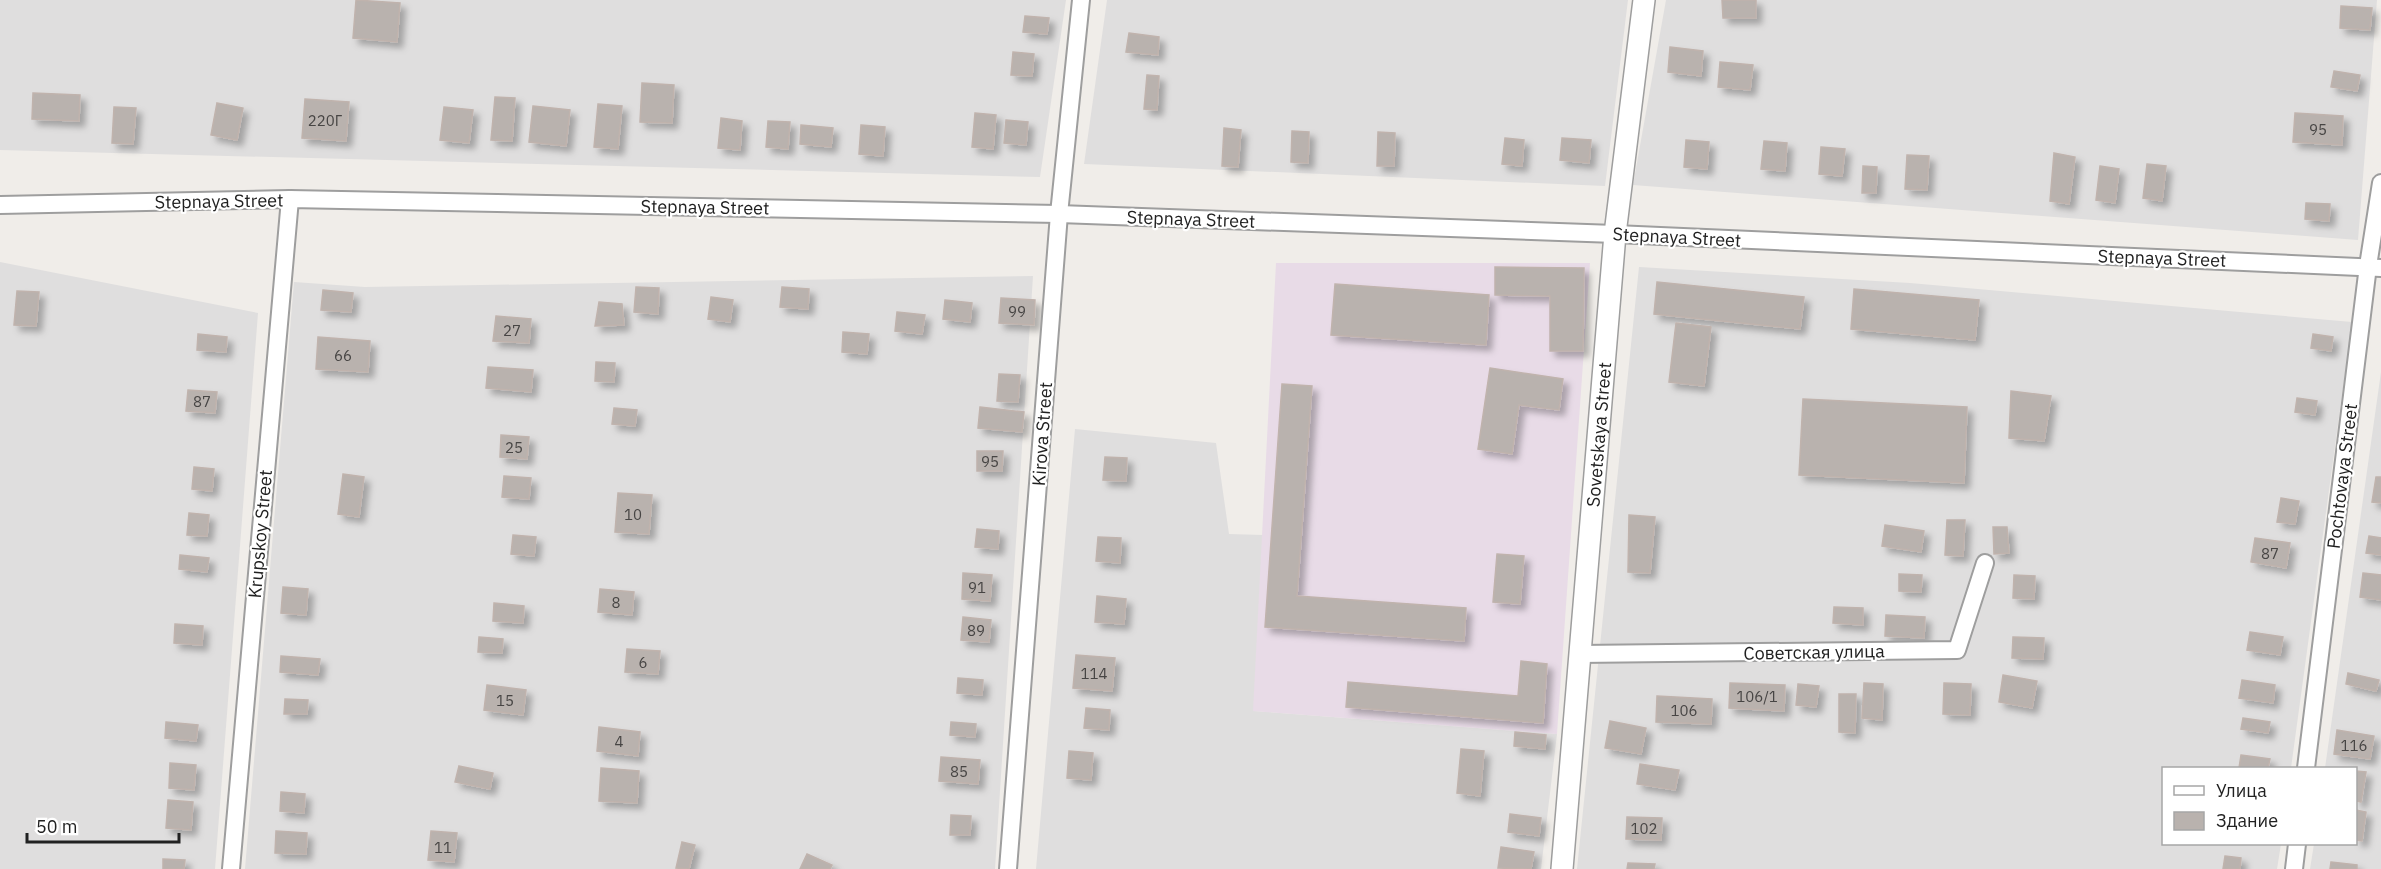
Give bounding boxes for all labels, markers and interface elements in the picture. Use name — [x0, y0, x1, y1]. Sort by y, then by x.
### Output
house number: 220Г — [308, 111, 343, 130]
house number: 95 — [2309, 120, 2327, 139]
street label: Stepnaya Street — [154, 188, 284, 214]
street label: Stepnaya Street — [640, 194, 770, 220]
street label: Stepnaya Street — [1126, 205, 1256, 233]
street label: Stepnaya Street — [1612, 222, 1742, 252]
street label: Stepnaya Street — [2097, 244, 2227, 272]
house number: 99 — [1008, 302, 1026, 321]
house number: 27 — [503, 321, 521, 340]
house number: 66 — [334, 346, 352, 365]
street label: Sovetskaya Street — [1581, 361, 1616, 508]
street label: Kirova Street — [1027, 381, 1057, 487]
house number: 87 — [193, 392, 211, 411]
street label: Pochtovaya Street — [2322, 402, 2362, 550]
house number: 25 — [505, 438, 523, 457]
house number: 95 — [981, 452, 999, 471]
street label: Krupskoy Street — [243, 469, 277, 599]
house number: 10 — [624, 505, 642, 524]
house number: 87 — [2261, 544, 2279, 563]
house number: 91 — [968, 578, 986, 597]
house number: 8 — [611, 593, 621, 612]
house number: 89 — [967, 621, 985, 640]
street label: Советская улица — [1743, 639, 1885, 665]
house number: 6 — [638, 653, 648, 672]
house number: 114 — [1080, 664, 1108, 683]
house number: 106/1 — [1736, 687, 1778, 706]
house number: 15 — [496, 691, 514, 710]
house number: 106 — [1670, 701, 1698, 720]
house number: 4 — [614, 732, 624, 751]
house number: 116 — [2340, 736, 2368, 755]
house number: 85 — [950, 762, 968, 781]
legend — [2162, 767, 2357, 845]
text: Улица — [2216, 779, 2267, 802]
scale bar — [27, 806, 178, 844]
text: Здание — [2216, 809, 2278, 832]
text: 50 m — [36, 815, 78, 838]
house number: 102 — [1630, 819, 1658, 838]
house number: 11 — [434, 838, 452, 857]

